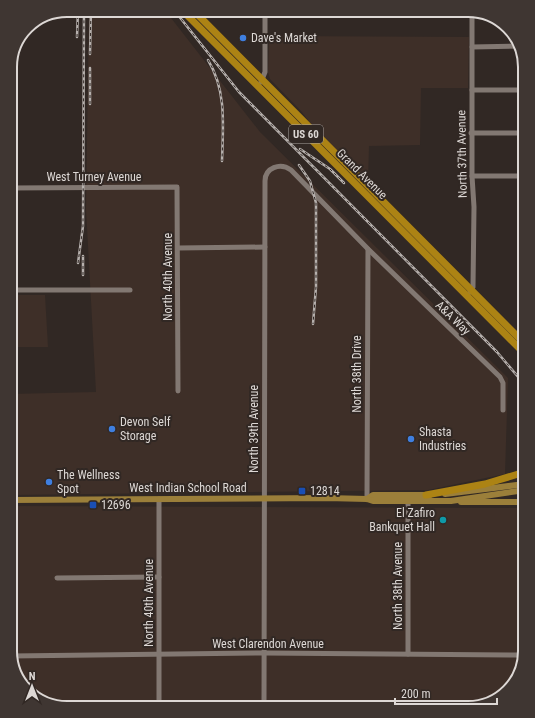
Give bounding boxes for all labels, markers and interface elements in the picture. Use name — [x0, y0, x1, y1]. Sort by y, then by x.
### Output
place label: Dave's Market — [251, 31, 317, 45]
marker: Dave's Market — [238, 33, 248, 43]
street label: North 37th Avenue — [454, 110, 470, 198]
road number: US 60 — [289, 125, 323, 143]
street label: Grand Avenue — [334, 146, 390, 202]
street label: West Turney Avenue — [47, 170, 142, 184]
street label: North 40th Avenue — [161, 233, 175, 321]
street label: A&A Way — [433, 298, 473, 338]
street label: North 38th Drive — [350, 335, 364, 413]
street label: North 39th Avenue — [247, 385, 261, 473]
place label: Devon Self Storage — [120, 415, 171, 443]
marker: Devon Self Storage — [107, 424, 117, 434]
place label: Shasta Industries — [419, 425, 466, 453]
marker: Shasta Industries — [406, 434, 416, 444]
place label: The Wellness Spot — [57, 468, 120, 496]
marker: The Wellness Spot — [44, 477, 54, 487]
street label: West Indian School Road — [129, 481, 247, 495]
place label: 12814 — [310, 484, 340, 498]
marker: 12814 — [297, 486, 307, 496]
place label: 12696 — [101, 498, 131, 512]
marker: 12696 — [88, 500, 98, 510]
place label: El Zafiro Bankquet Hall — [369, 506, 435, 534]
marker: El Zafiro Bankquet Hall — [438, 515, 448, 525]
street label: North 38th Avenue — [391, 542, 405, 630]
street label: North 40th Avenue — [142, 559, 156, 647]
street label: West Clarendon Avenue — [212, 637, 324, 651]
north arrow — [12, 666, 52, 706]
text: N — [29, 670, 36, 683]
scale bar — [395, 680, 497, 706]
text: 200 m — [401, 687, 431, 701]

